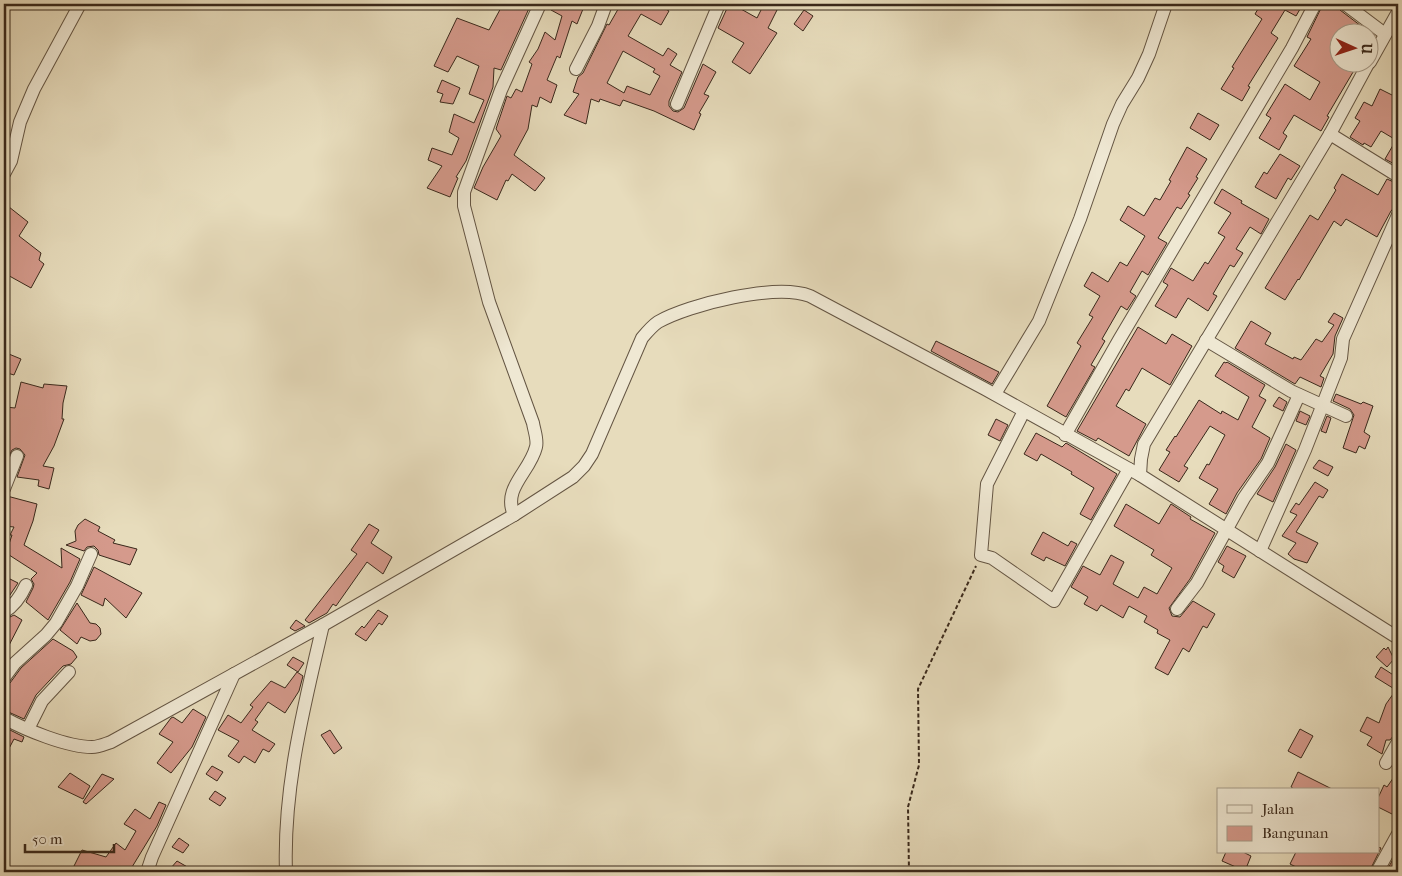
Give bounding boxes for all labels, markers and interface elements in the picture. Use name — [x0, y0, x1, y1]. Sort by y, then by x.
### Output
north arrow — [1330, 22, 1380, 72]
text: U — [1358, 42, 1375, 55]
legend — [1217, 788, 1380, 854]
text: Jalan — [1261, 800, 1294, 818]
scale bar — [25, 821, 114, 853]
text: Bangunan — [1262, 824, 1329, 842]
text: 50 m — [32, 830, 63, 848]

